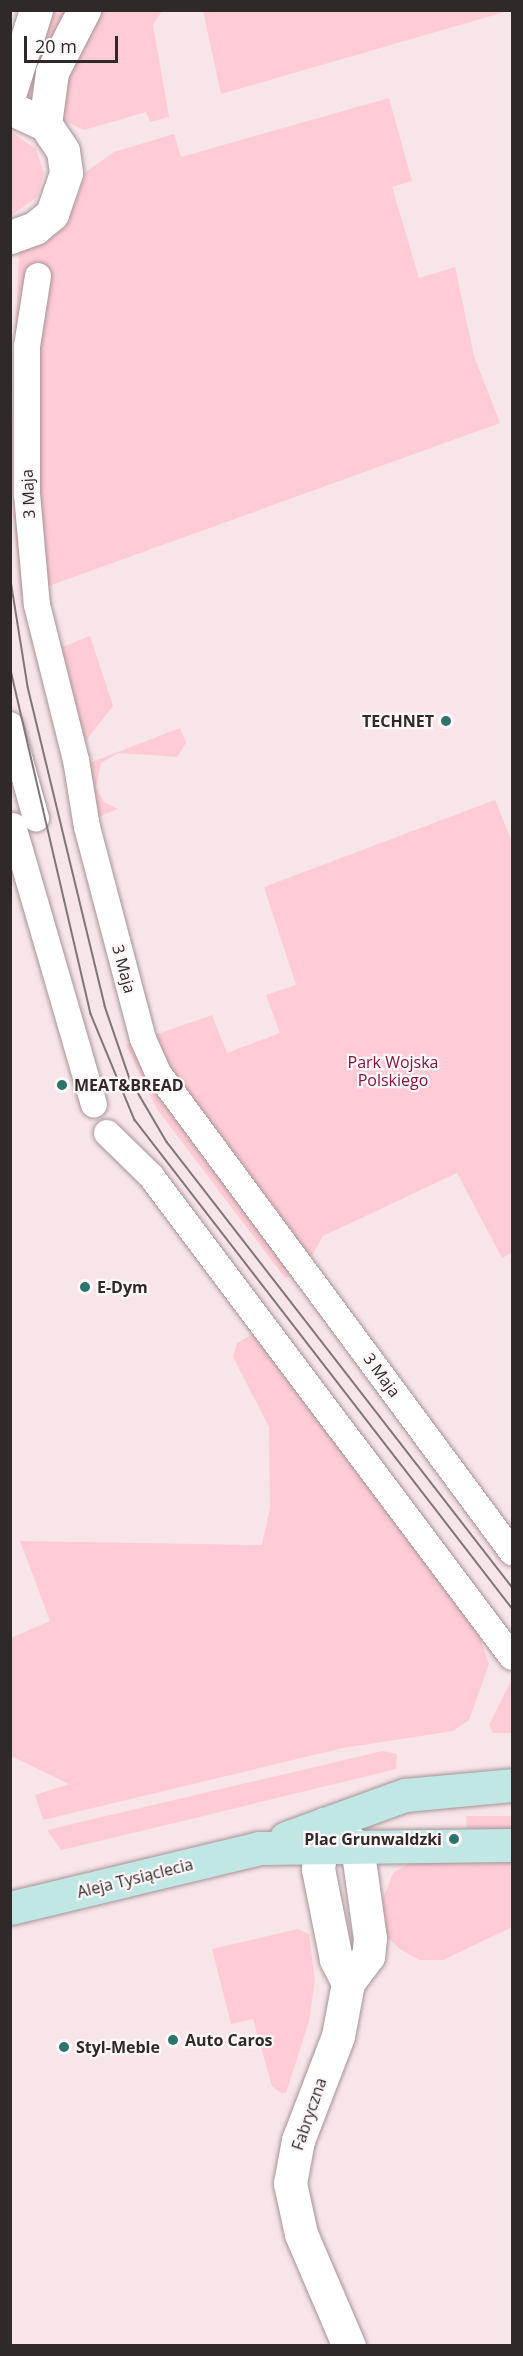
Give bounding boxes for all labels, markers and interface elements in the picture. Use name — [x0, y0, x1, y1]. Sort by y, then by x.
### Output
scale bar — [27, 24, 122, 62]
text: 20 m — [35, 34, 77, 58]
street label: 3 Maja — [17, 469, 39, 519]
place label: TECHNET — [362, 711, 434, 731]
marker: TECHNET — [439, 714, 453, 728]
street label: 3 Maja — [108, 943, 140, 995]
park label: Park Wojska Polskiego — [348, 1052, 438, 1090]
place label: MEAT&BREAD — [74, 1075, 184, 1095]
marker: MEAT&BREAD — [55, 1078, 69, 1092]
place label: E-Dym — [97, 1277, 148, 1297]
marker: E-Dym — [78, 1280, 92, 1294]
street label: 3 Maja — [360, 1349, 404, 1401]
place label: Plac Grunwaldzki — [304, 1829, 442, 1849]
marker: Plac Grunwaldzki — [447, 1832, 461, 1846]
street label: Aleja Tysiąclecia — [75, 1854, 195, 1902]
place label: Auto Caros — [185, 2030, 273, 2050]
marker: Auto Caros — [166, 2033, 180, 2047]
place label: Styl-Meble — [76, 2037, 160, 2057]
marker: Styl-Meble — [57, 2040, 71, 2054]
street label: Fabryczna — [288, 2075, 330, 2153]

